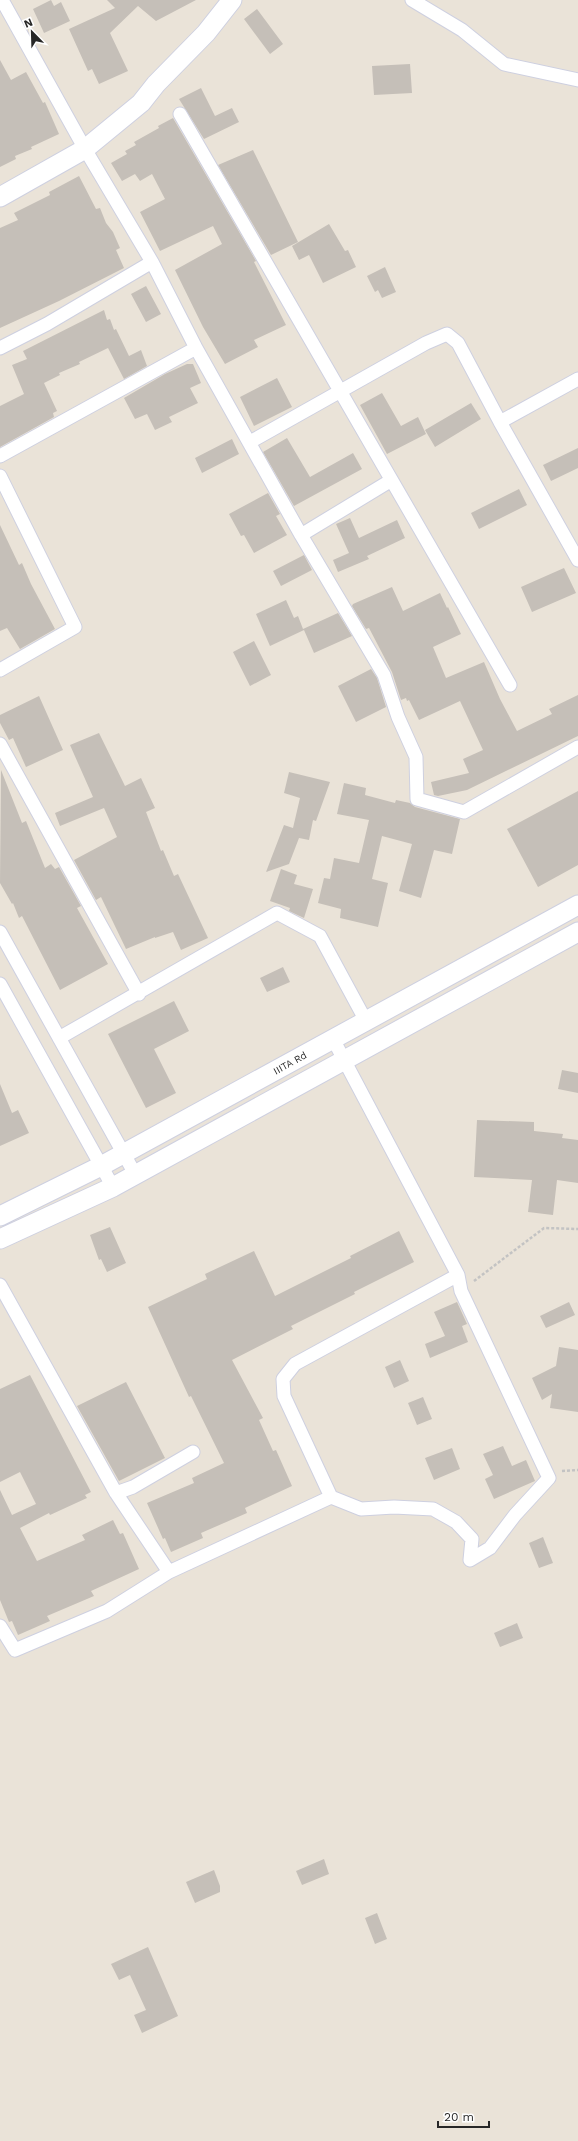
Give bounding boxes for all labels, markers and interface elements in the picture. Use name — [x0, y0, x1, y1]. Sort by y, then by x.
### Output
north arrow — [12, 12, 52, 52]
text: N — [22, 16, 35, 31]
street label: IIITA Rd — [271, 1049, 309, 1077]
scale bar — [438, 2103, 489, 2129]
text: 20 m — [444, 2110, 474, 2124]

